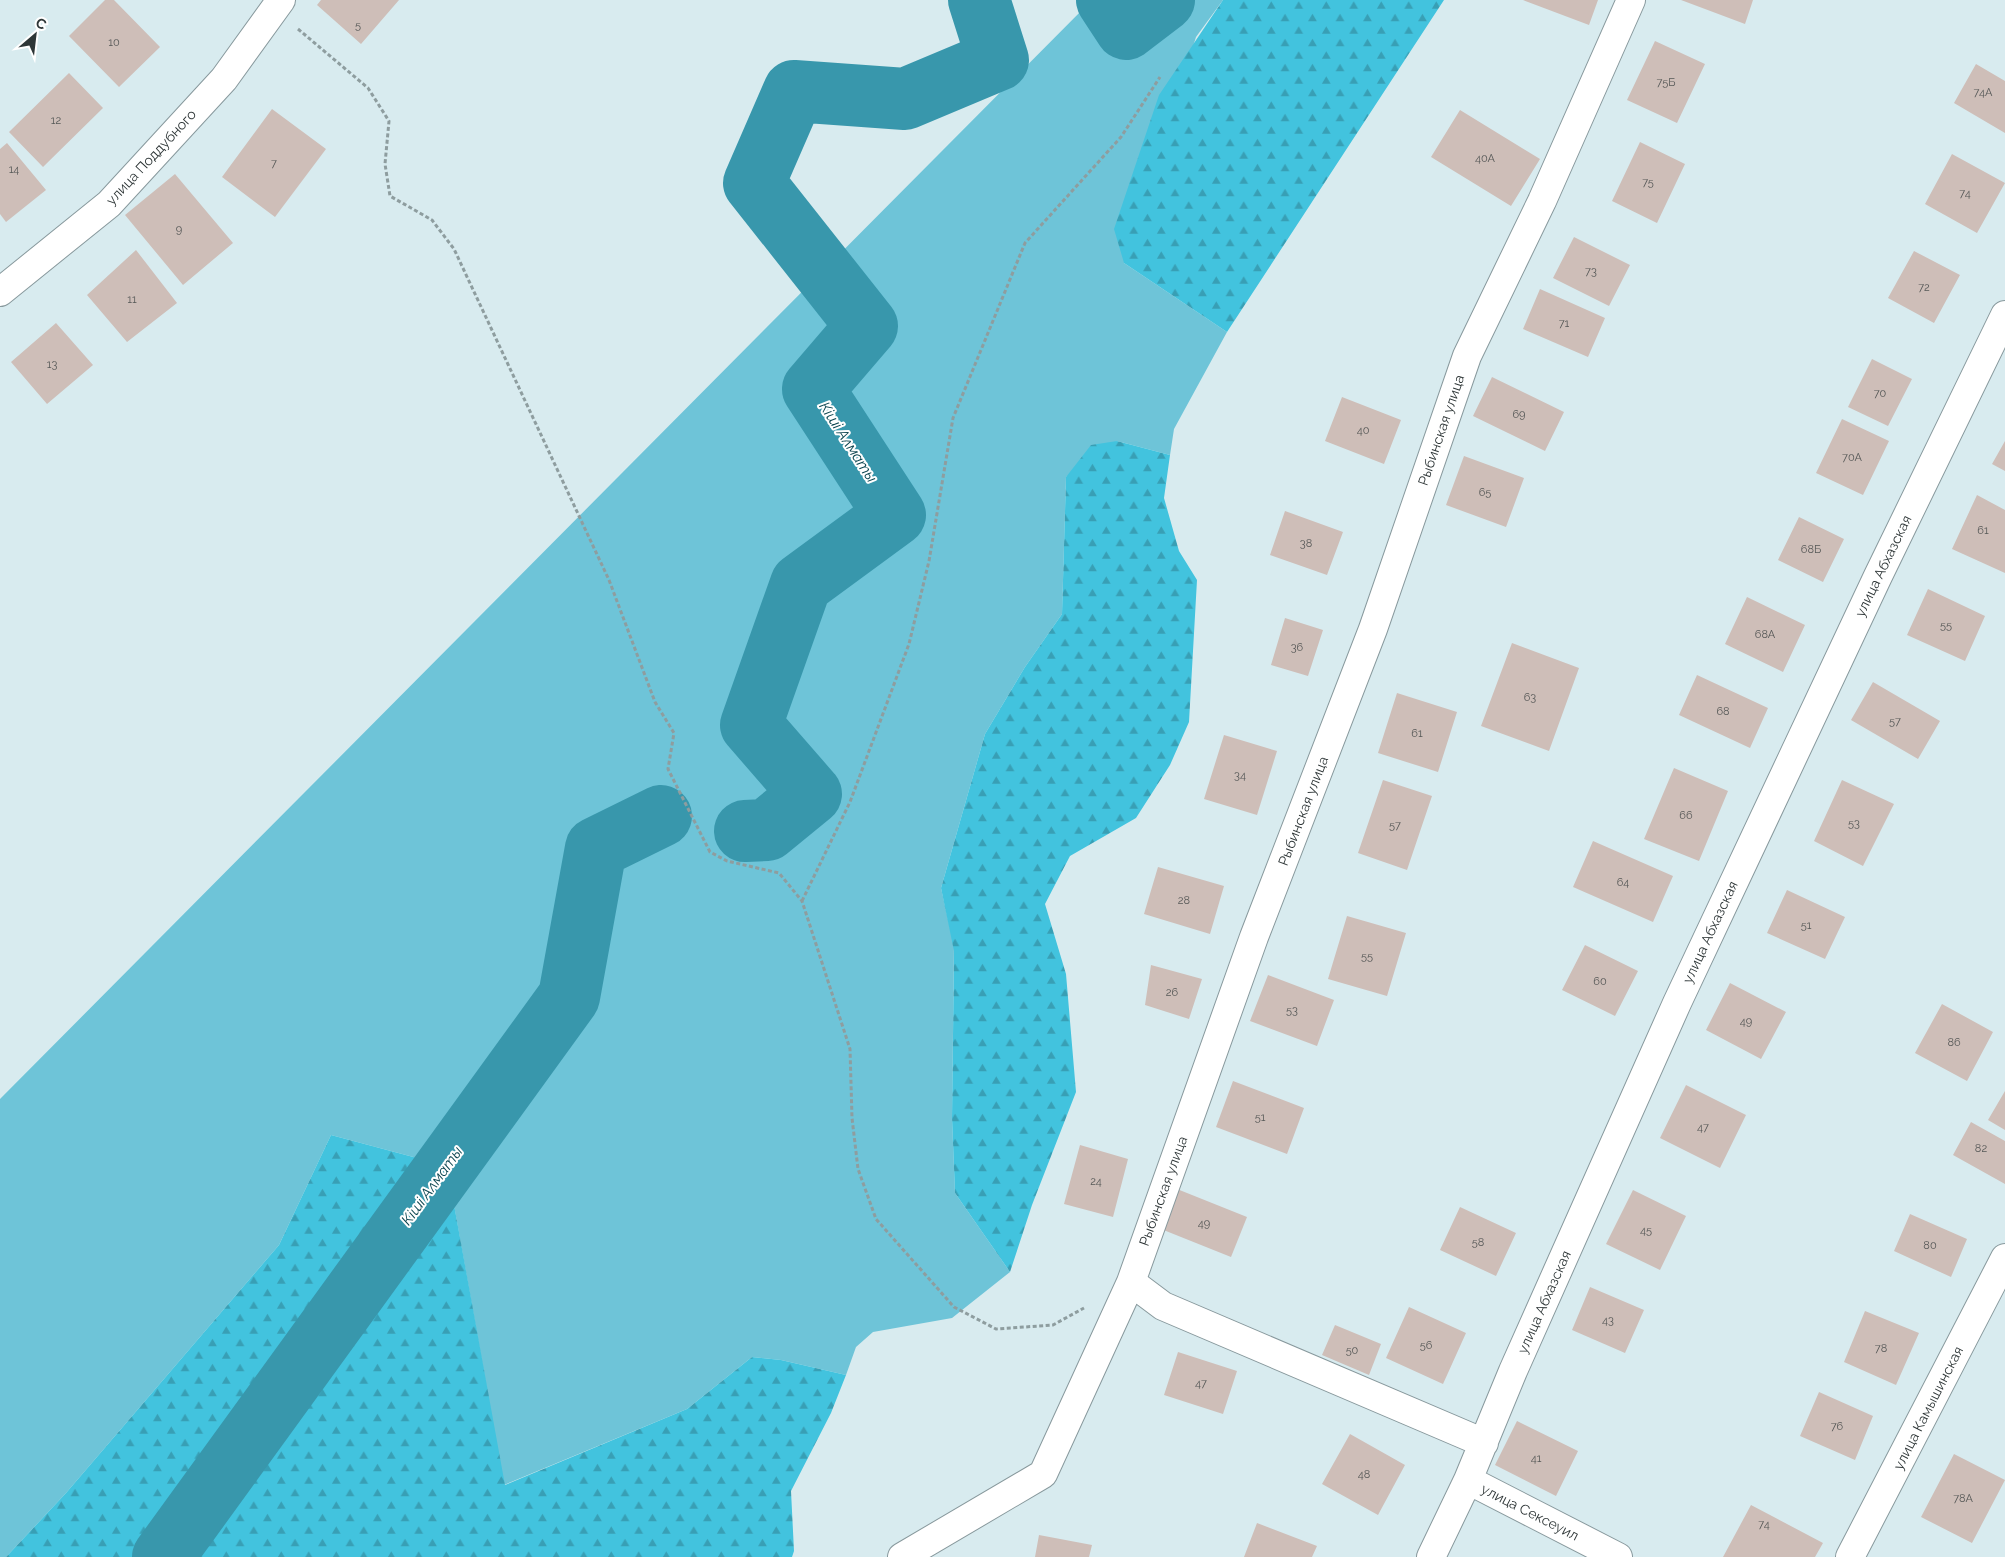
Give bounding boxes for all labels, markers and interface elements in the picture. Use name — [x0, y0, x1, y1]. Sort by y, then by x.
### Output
north arrow — [10, 10, 60, 60]
text: С — [33, 14, 49, 33]
house number: 5 — [355, 19, 361, 32]
house number: 10 — [108, 36, 120, 49]
house number: 75Б — [1657, 76, 1675, 89]
house number: 74А — [1974, 86, 1993, 99]
street label: улица Поддубного — [103, 106, 199, 208]
house number: 12 — [51, 114, 61, 127]
house number: 40А — [1475, 152, 1496, 165]
house number: 7 — [271, 157, 277, 170]
house number: 14 — [9, 163, 19, 176]
house number: 75 — [1642, 176, 1654, 189]
house number: 74 — [1959, 187, 1971, 200]
house number: 9 — [176, 223, 182, 236]
house number: 73 — [1585, 265, 1597, 278]
house number: 72 — [1918, 281, 1930, 294]
house number: 11 — [127, 293, 137, 306]
house number: 71 — [1559, 317, 1570, 330]
house number: 13 — [47, 358, 57, 371]
street label: Рыбинская улица — [1415, 373, 1467, 487]
house number: 70 — [1874, 387, 1887, 400]
water label: Кіші Алматы — [815, 398, 881, 486]
house number: 69 — [1512, 408, 1526, 421]
house number: 40 — [1357, 424, 1370, 437]
house number: 70А — [1842, 451, 1862, 464]
house number: 65 — [1479, 486, 1491, 499]
street label: улица Абхазская — [1851, 513, 1915, 619]
house number: 61 — [1977, 524, 1989, 537]
house number: 38 — [1300, 537, 1312, 550]
house number: 68Б — [1801, 543, 1821, 556]
house number: 55 — [1940, 619, 1952, 632]
house number: 68А — [1755, 628, 1776, 641]
house number: 36 — [1291, 641, 1304, 654]
house number: 63 — [1524, 691, 1536, 704]
house number: 68 — [1716, 705, 1730, 718]
house number: 57 — [1889, 715, 1901, 728]
house number: 61 — [1411, 727, 1423, 740]
street label: Рыбинская улица — [1275, 754, 1331, 868]
house number: 34 — [1234, 769, 1246, 782]
house number: 66 — [1679, 809, 1693, 822]
house number: 53 — [1848, 817, 1860, 830]
house number: 57 — [1389, 819, 1401, 832]
house number: 64 — [1617, 876, 1629, 889]
street label: улица Абхазская — [1679, 878, 1741, 986]
house number: 28 — [1178, 894, 1190, 907]
house number: 51 — [1801, 919, 1812, 932]
house number: 55 — [1361, 950, 1373, 963]
house number: 60 — [1593, 975, 1607, 988]
house number: 26 — [1166, 986, 1179, 999]
house number: 53 — [1286, 1004, 1298, 1017]
house number: 49 — [1740, 1015, 1752, 1028]
house number: 86 — [1947, 1036, 1961, 1049]
house number: 51 — [1255, 1111, 1266, 1124]
house number: 47 — [1697, 1121, 1709, 1134]
street label: Рыбинская улица — [1136, 1134, 1190, 1248]
house number: 82 — [1975, 1142, 1987, 1155]
water label: Кіші Алматы — [398, 1143, 466, 1229]
house number: 24 — [1090, 1175, 1102, 1188]
house number: 49 — [1198, 1217, 1210, 1230]
house number: 45 — [1640, 1224, 1652, 1237]
house number: 58 — [1472, 1236, 1484, 1249]
house number: 80 — [1923, 1239, 1937, 1252]
street label: улица Абхазская — [1514, 1248, 1574, 1356]
house number: 43 — [1602, 1314, 1614, 1327]
house number: 56 — [1420, 1339, 1433, 1352]
house number: 78 — [1875, 1342, 1887, 1355]
house number: 50 — [1346, 1344, 1359, 1357]
street label: улица Камышинская — [1890, 1344, 1966, 1472]
house number: 47 — [1195, 1377, 1207, 1390]
house number: 76 — [1831, 1420, 1844, 1433]
house number: 41 — [1531, 1452, 1542, 1465]
house number: 48 — [1358, 1468, 1370, 1481]
street label: улица Сексеуил — [1479, 1480, 1581, 1544]
house number: 78А — [1953, 1492, 1973, 1505]
house number: 74 — [1758, 1518, 1770, 1531]

